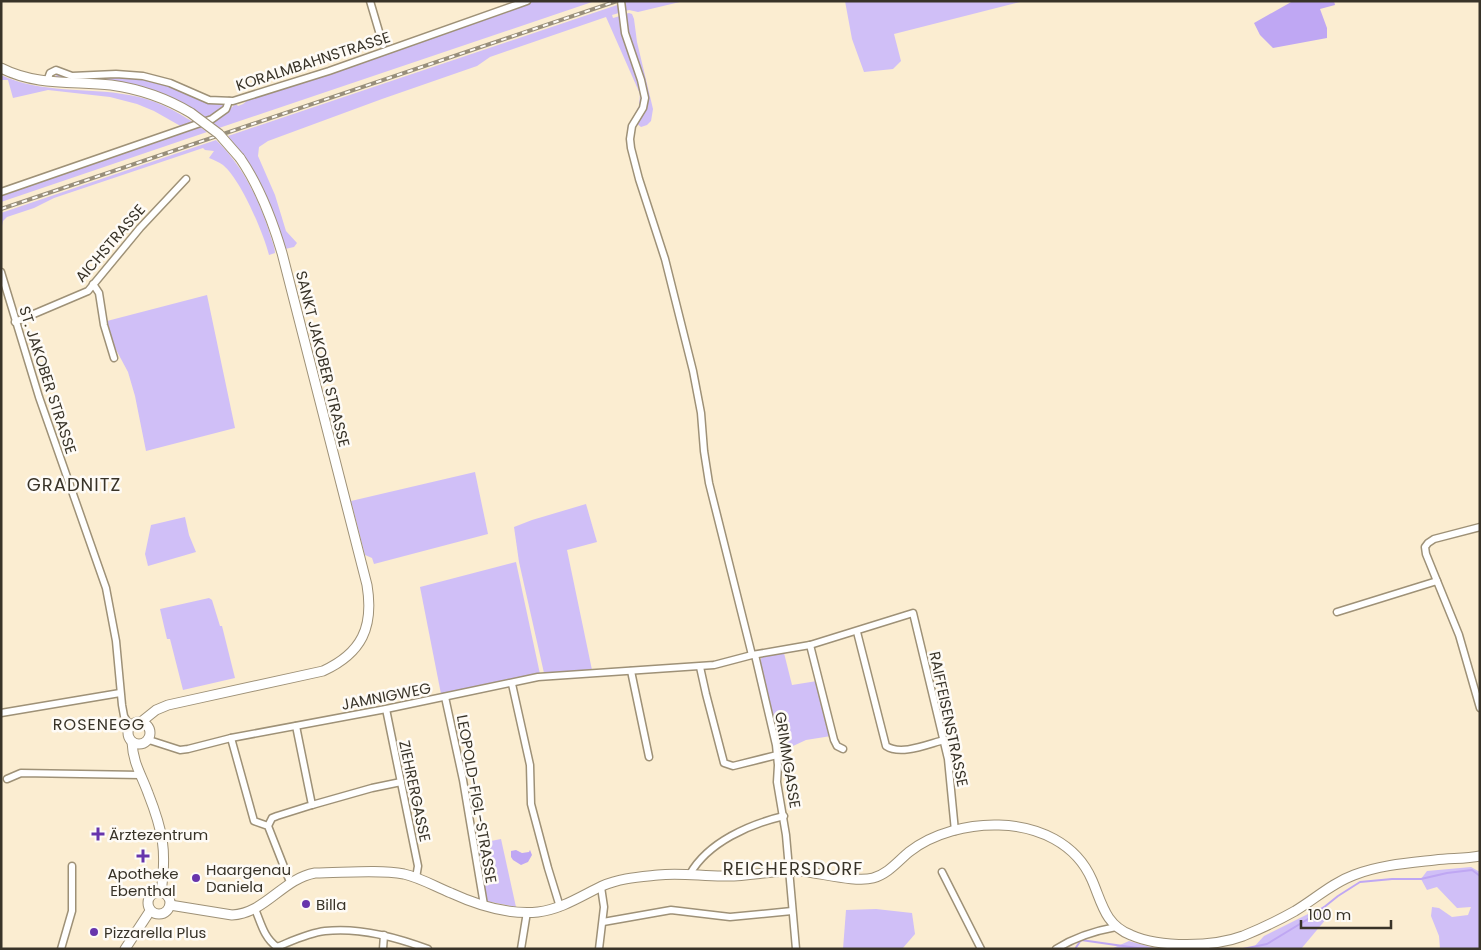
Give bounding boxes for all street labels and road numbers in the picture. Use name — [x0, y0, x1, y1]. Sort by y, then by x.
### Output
street label: KORALMBAHNSTRASSE — [233, 26, 393, 96]
street label: AICHSTRASSE — [70, 199, 150, 287]
street label: SANKT JAKOBER STRASSE — [291, 269, 355, 449]
street label: ST. JAKOBER STRASSE — [14, 303, 82, 457]
street label: RAIFFEISENSTRASSE — [924, 649, 974, 789]
street label: JAMNIGWEG — [339, 677, 433, 715]
street label: GRIMMGASSE — [770, 710, 806, 810]
street label: LEOPOLD-FIGL-STRASSE — [452, 713, 502, 885]
street label: ZIEHRERGASSE — [394, 738, 436, 844]

